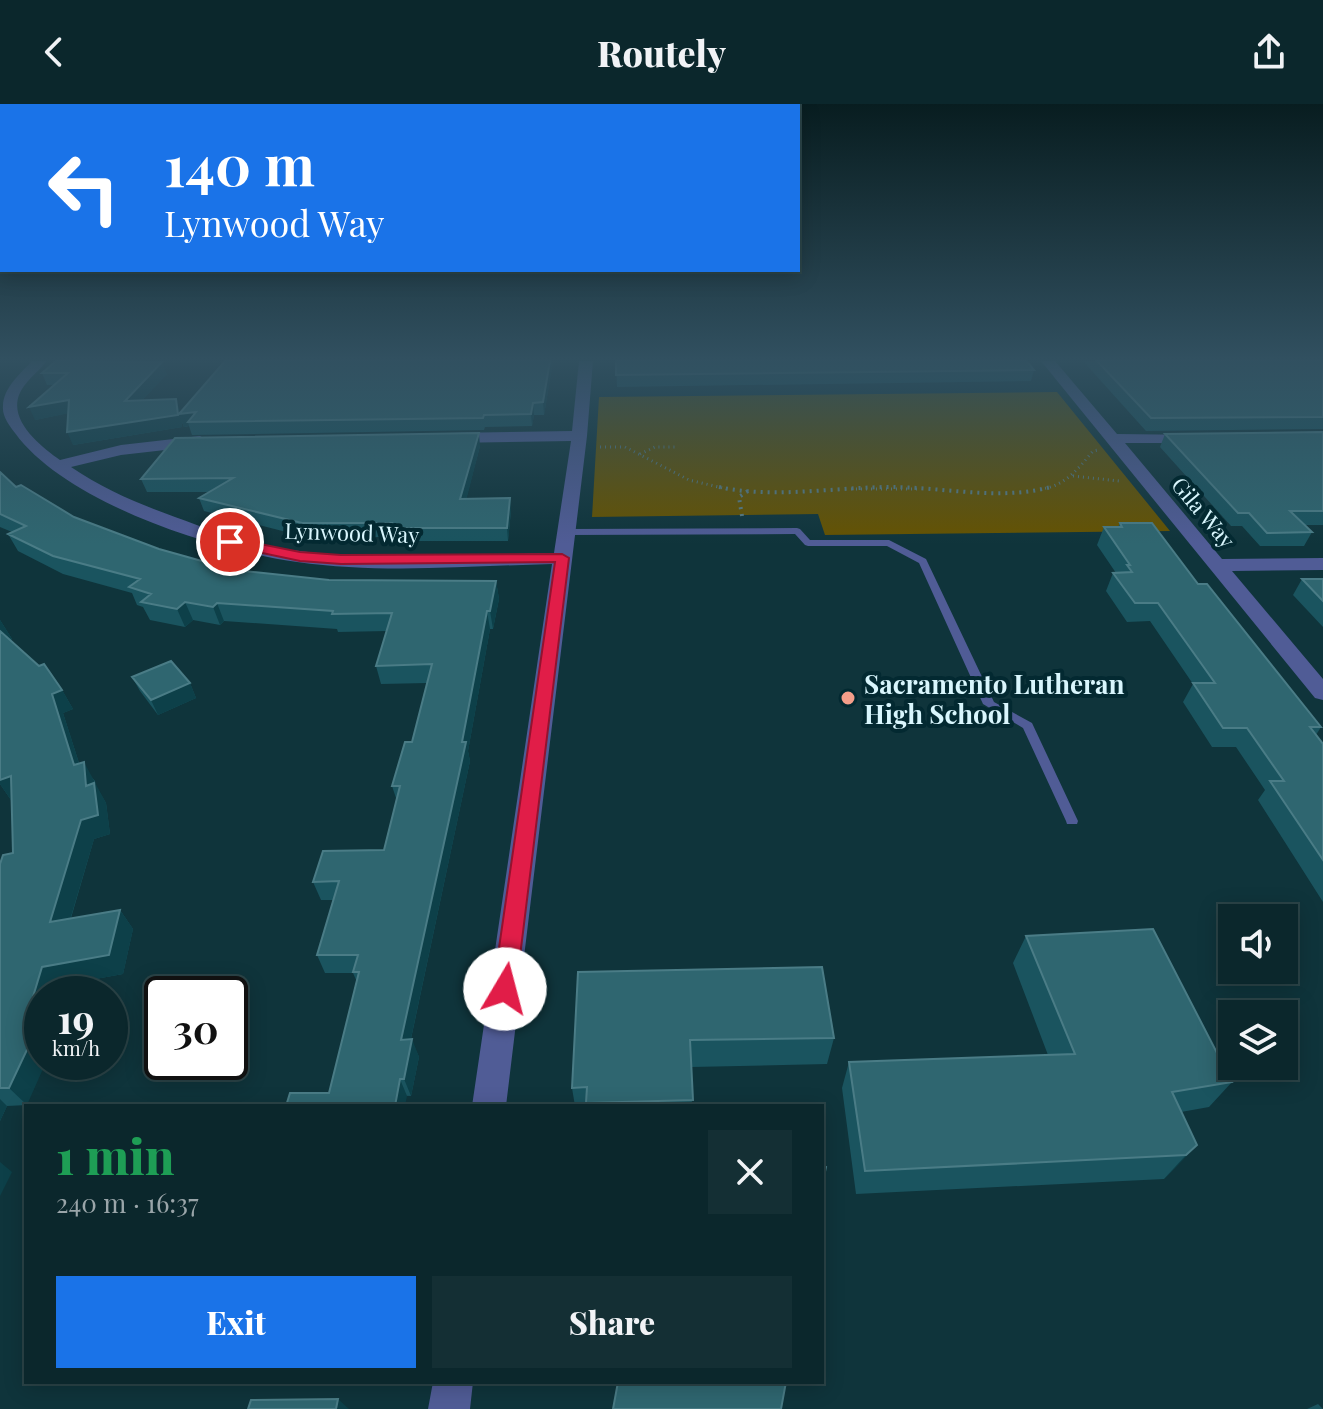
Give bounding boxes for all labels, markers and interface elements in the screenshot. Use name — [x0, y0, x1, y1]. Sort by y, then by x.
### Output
text: Routely — [597, 28, 726, 76]
icon: back — [32, 30, 76, 74]
icon: share — [1247, 30, 1291, 74]
text: 140 m — [164, 126, 315, 201]
icon: left — [32, 136, 136, 240]
text: Lynwood Way — [164, 198, 385, 246]
street label: Gila Way — [1165, 470, 1243, 554]
pin — [196, 508, 264, 576]
street label: Lynwood Way — [284, 515, 420, 549]
icon: arrive — [208, 520, 252, 564]
place label: Sacramento Lutheran High School — [864, 666, 1125, 731]
marker: Sacramento Lutheran High School — [839, 689, 857, 707]
map controls — [1218, 904, 1298, 1080]
button: sound — [1218, 904, 1298, 984]
position arrow — [463, 947, 547, 1031]
speed limit sign: 30 — [144, 976, 248, 1080]
text: 19 — [57, 991, 95, 1044]
button: layers — [1218, 1000, 1298, 1080]
text: km/h — [52, 1034, 100, 1061]
text: 1 min — [56, 1123, 174, 1187]
button: close — [708, 1130, 792, 1214]
text: 240 m · 16:37 — [56, 1185, 199, 1220]
button: Exit — [56, 1276, 416, 1368]
button: Share — [432, 1276, 792, 1368]

